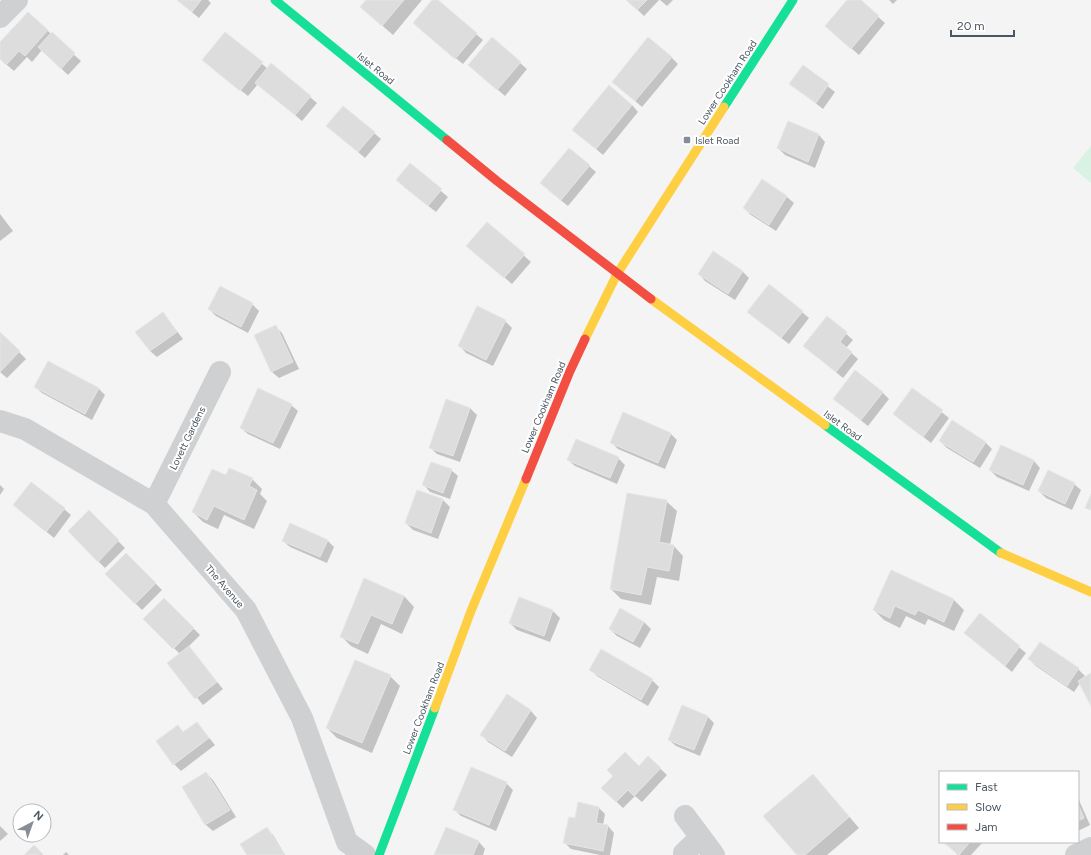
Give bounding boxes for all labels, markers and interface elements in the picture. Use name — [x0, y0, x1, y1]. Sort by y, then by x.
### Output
scale bar — [951, 12, 1014, 38]
text: 20 m — [957, 19, 985, 33]
street label: Lower Cookham Road — [695, 37, 760, 127]
street label: Islet Road — [354, 49, 397, 87]
place label: Islet Road — [695, 134, 739, 147]
marker: Islet Road — [682, 135, 692, 145]
street label: Lower Cookham Road — [518, 359, 569, 455]
street label: Lovett Gardens — [166, 404, 209, 472]
street label: Islet Road — [821, 407, 865, 444]
street label: The Avenue — [202, 562, 247, 611]
street label: Lower Cookham Road — [400, 660, 447, 756]
legend — [939, 771, 1079, 843]
text: Fast — [975, 780, 998, 794]
text: Slow — [975, 800, 1002, 814]
north arrow — [12, 803, 52, 843]
text: N — [31, 808, 46, 824]
text: Jam — [975, 820, 998, 834]

